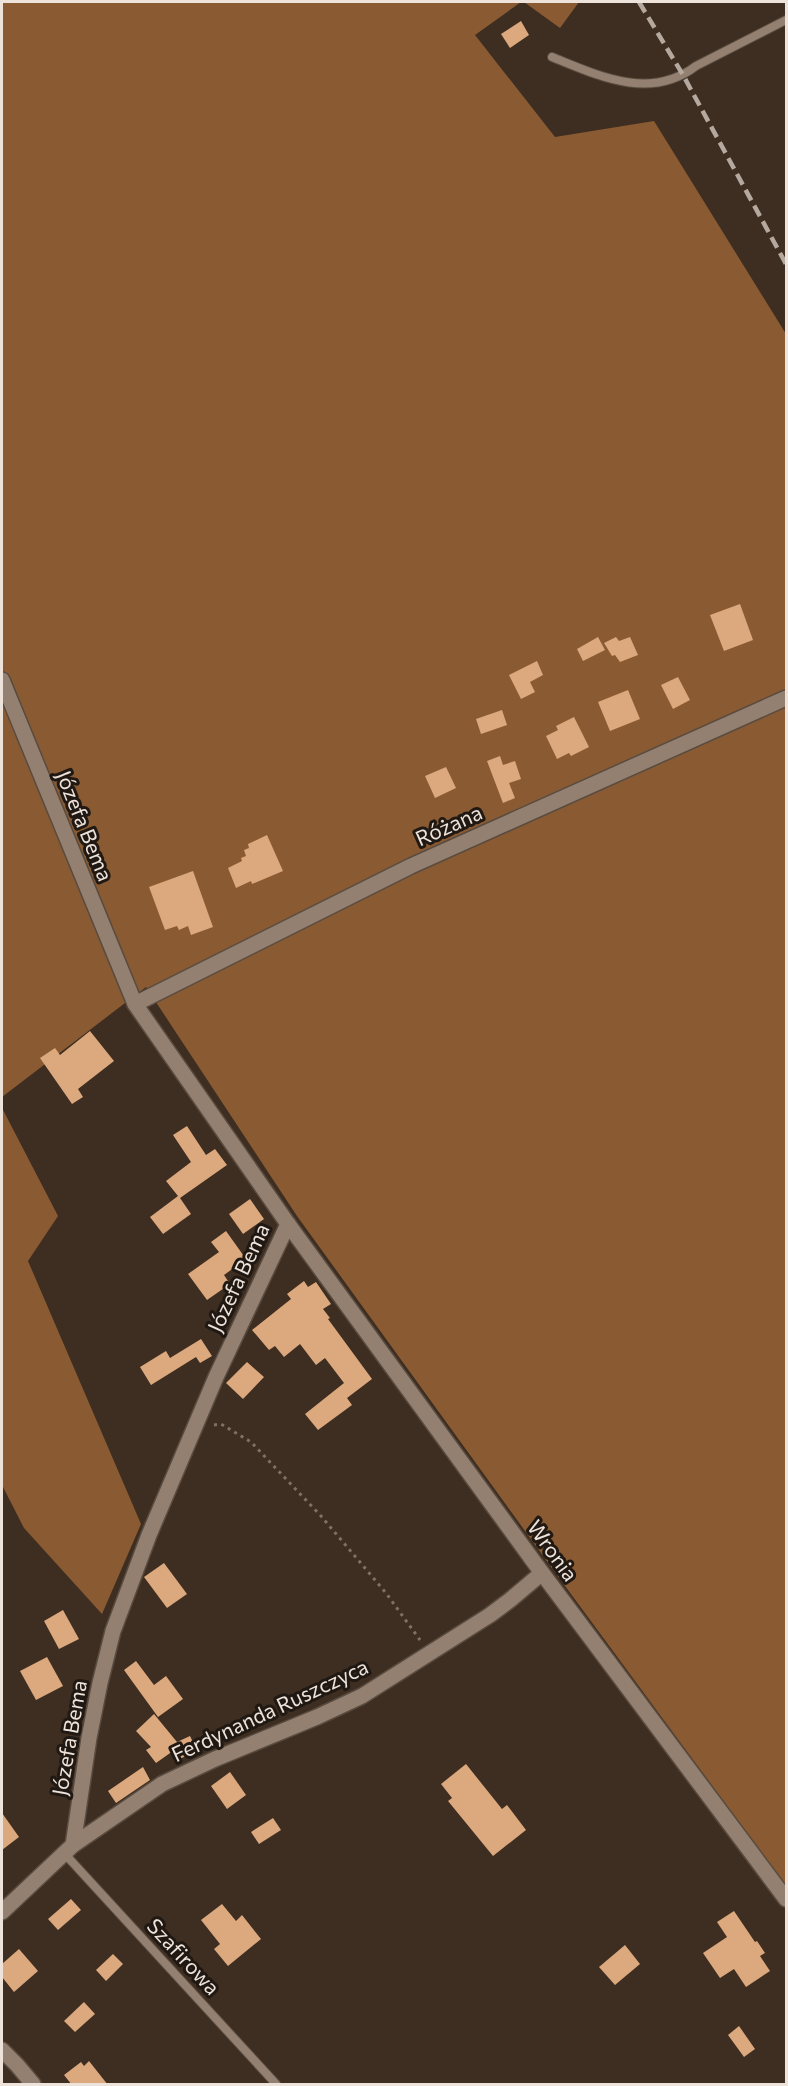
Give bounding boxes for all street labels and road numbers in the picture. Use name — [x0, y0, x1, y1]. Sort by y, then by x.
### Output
street label: Józefa Bema — [52, 767, 119, 884]
street label: Różana — [411, 799, 486, 850]
street label: Józefa Bema — [202, 1219, 274, 1336]
street label: Wronia — [523, 1515, 584, 1586]
street label: Ferdynanda Ruszczyca — [167, 1653, 372, 1766]
street label: Józefa Bema — [46, 1678, 91, 1798]
street label: Szafirowa — [142, 1913, 226, 1999]

